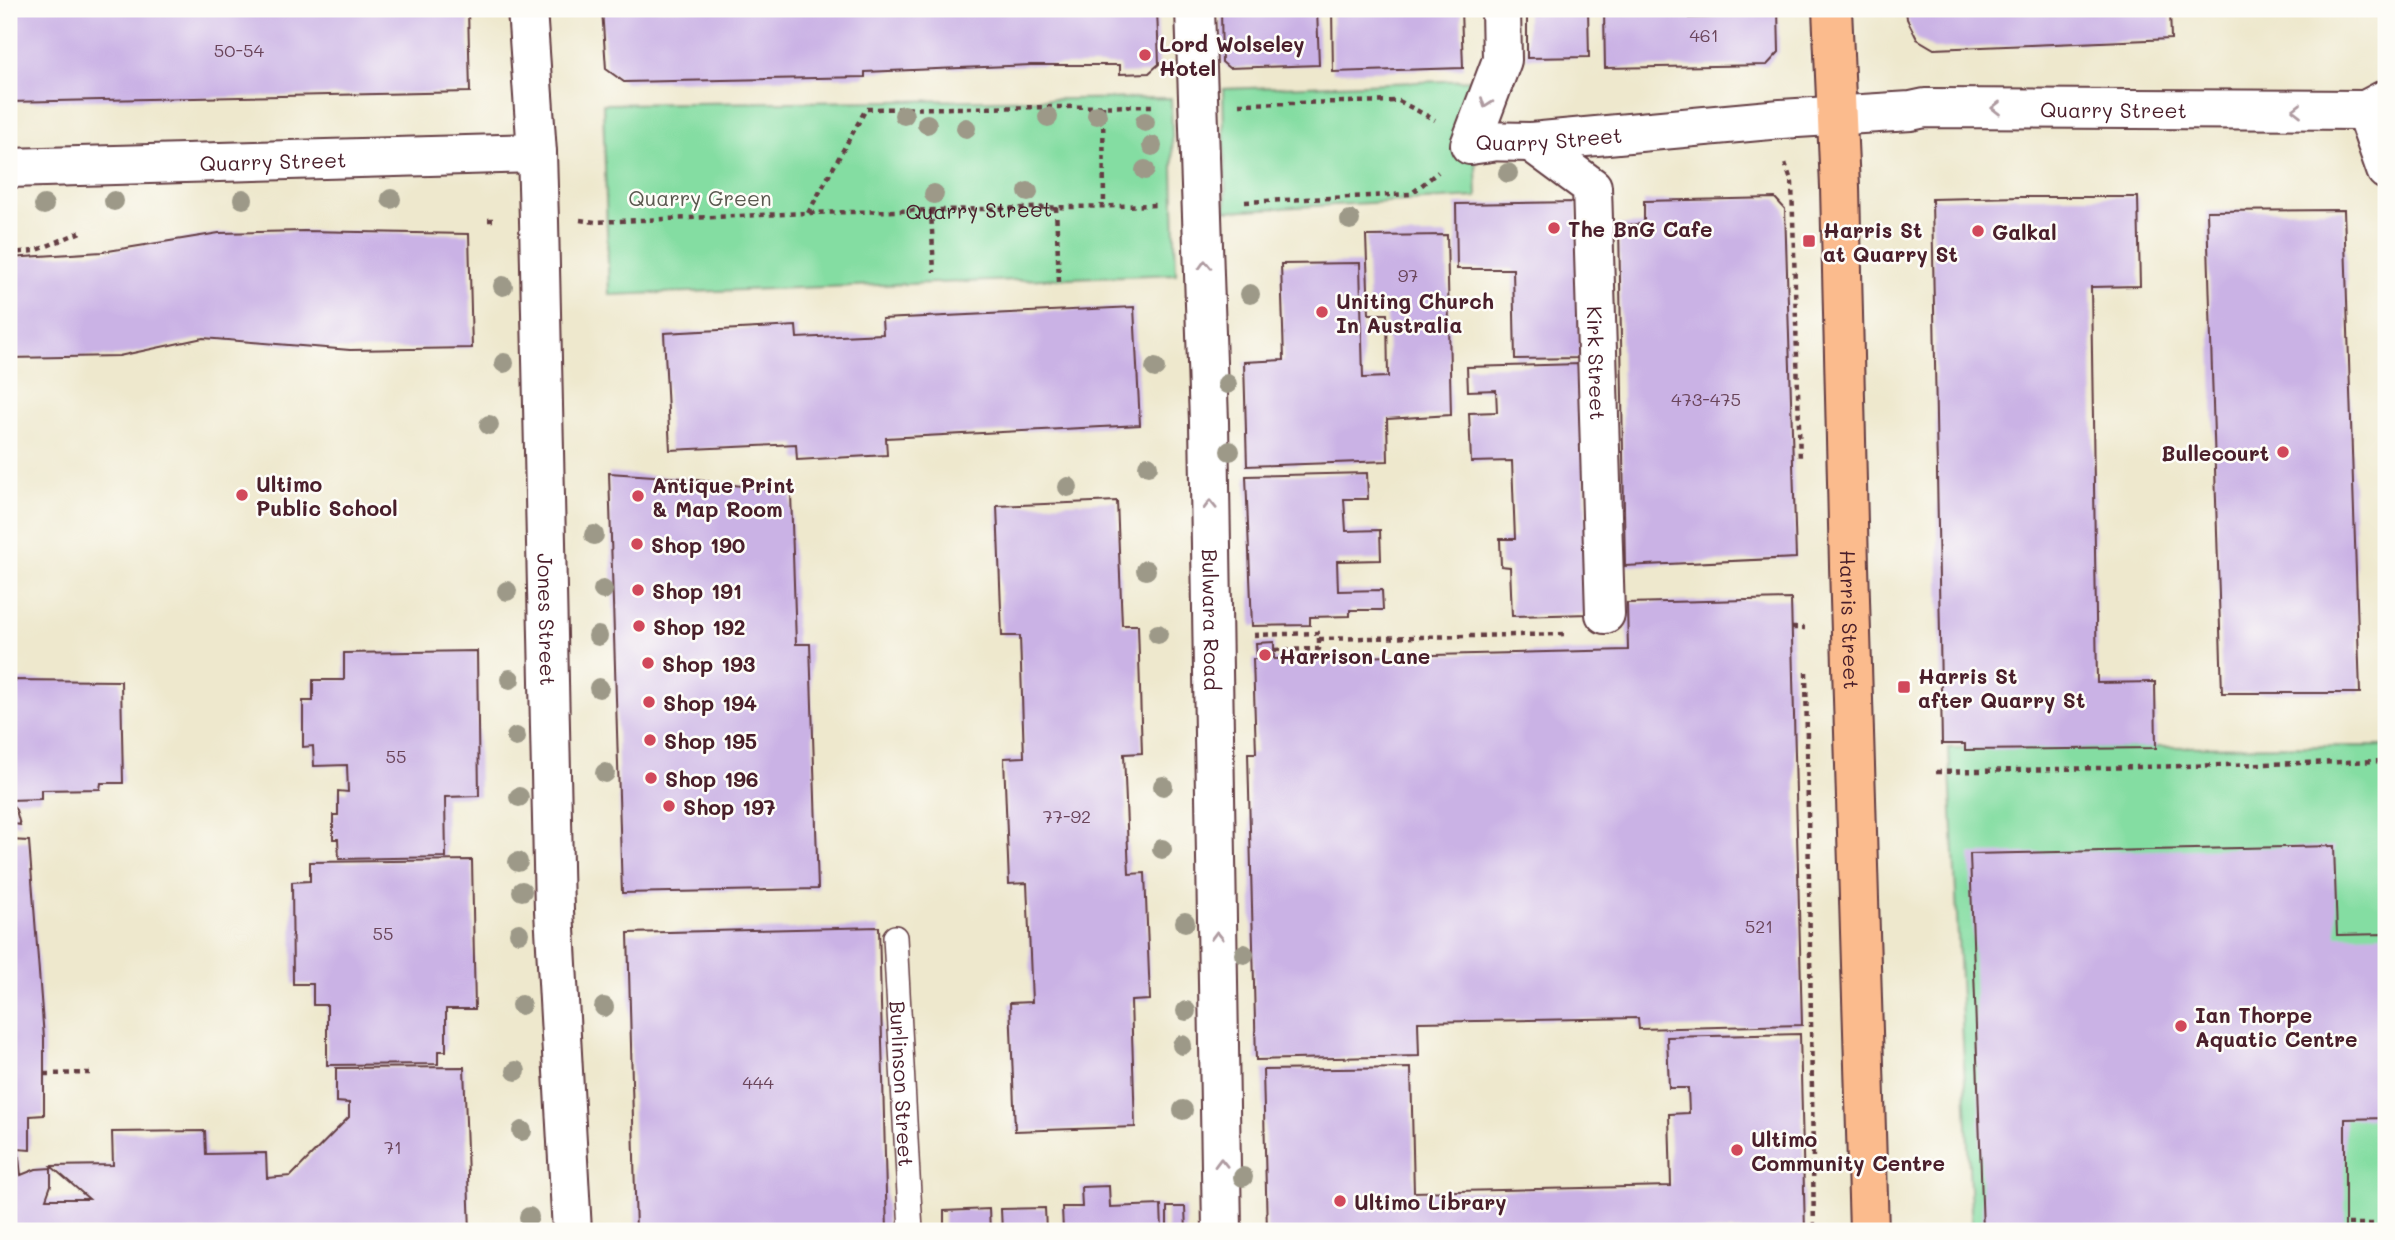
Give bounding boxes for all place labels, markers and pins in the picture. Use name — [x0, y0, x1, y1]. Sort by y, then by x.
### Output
place label: Lord Wolseley Hotel — [1159, 30, 1305, 81]
marker: Lord Wolseley Hotel — [1137, 47, 1153, 63]
place label: The BnG Cafe — [1568, 215, 1713, 242]
place label: Harris St at Quarry St — [1823, 216, 1958, 268]
place label: Galkal — [1992, 218, 2057, 245]
marker: The BnG Cafe — [1546, 220, 1562, 236]
marker: Galkal — [1970, 223, 1986, 239]
marker: Harris St at Quarry St — [1801, 233, 1817, 249]
place label: Uniting Church In Australia — [1336, 287, 1494, 338]
marker: Uniting Church In Australia — [1314, 304, 1330, 320]
place label: Bullecourt — [2161, 439, 2269, 466]
marker: Bullecourt — [2275, 444, 2291, 460]
place label: Ultimo Public School — [256, 470, 398, 521]
place label: Antique Print & Map Room — [652, 471, 795, 522]
marker: Ultimo Public School — [234, 487, 250, 503]
marker: Antique Print & Map Room — [630, 488, 646, 504]
place label: Shop 190 — [651, 531, 745, 558]
marker: Shop 190 — [629, 536, 645, 552]
place label: Shop 191 — [652, 577, 742, 604]
marker: Shop 191 — [630, 582, 646, 598]
place label: Shop 192 — [653, 613, 746, 640]
marker: Shop 192 — [631, 618, 647, 634]
place label: Harrison Lane — [1279, 642, 1430, 669]
marker: Harrison Lane — [1257, 647, 1273, 663]
place label: Shop 193 — [662, 650, 755, 677]
marker: Shop 193 — [640, 655, 656, 671]
place label: Harris St after Quarry St — [1918, 662, 2085, 714]
marker: Harris St after Quarry St — [1896, 679, 1912, 695]
place label: Shop 194 — [663, 689, 757, 716]
marker: Shop 194 — [641, 694, 657, 710]
place label: Shop 195 — [664, 727, 757, 754]
marker: Shop 195 — [642, 732, 658, 748]
place label: Shop 196 — [665, 765, 759, 792]
marker: Shop 196 — [643, 770, 659, 786]
place label: Shop 197 — [683, 793, 776, 820]
marker: Shop 197 — [661, 798, 677, 814]
place label: Ian Thorpe Aquatic Centre — [2195, 1001, 2358, 1052]
marker: Ian Thorpe Aquatic Centre — [2173, 1018, 2189, 1034]
place label: Ultimo Community Centre — [1751, 1125, 1945, 1177]
marker: Ultimo Community Centre — [1729, 1142, 1745, 1158]
place label: Ultimo Library — [1354, 1188, 1507, 1216]
marker: Ultimo Library — [1332, 1193, 1348, 1209]

